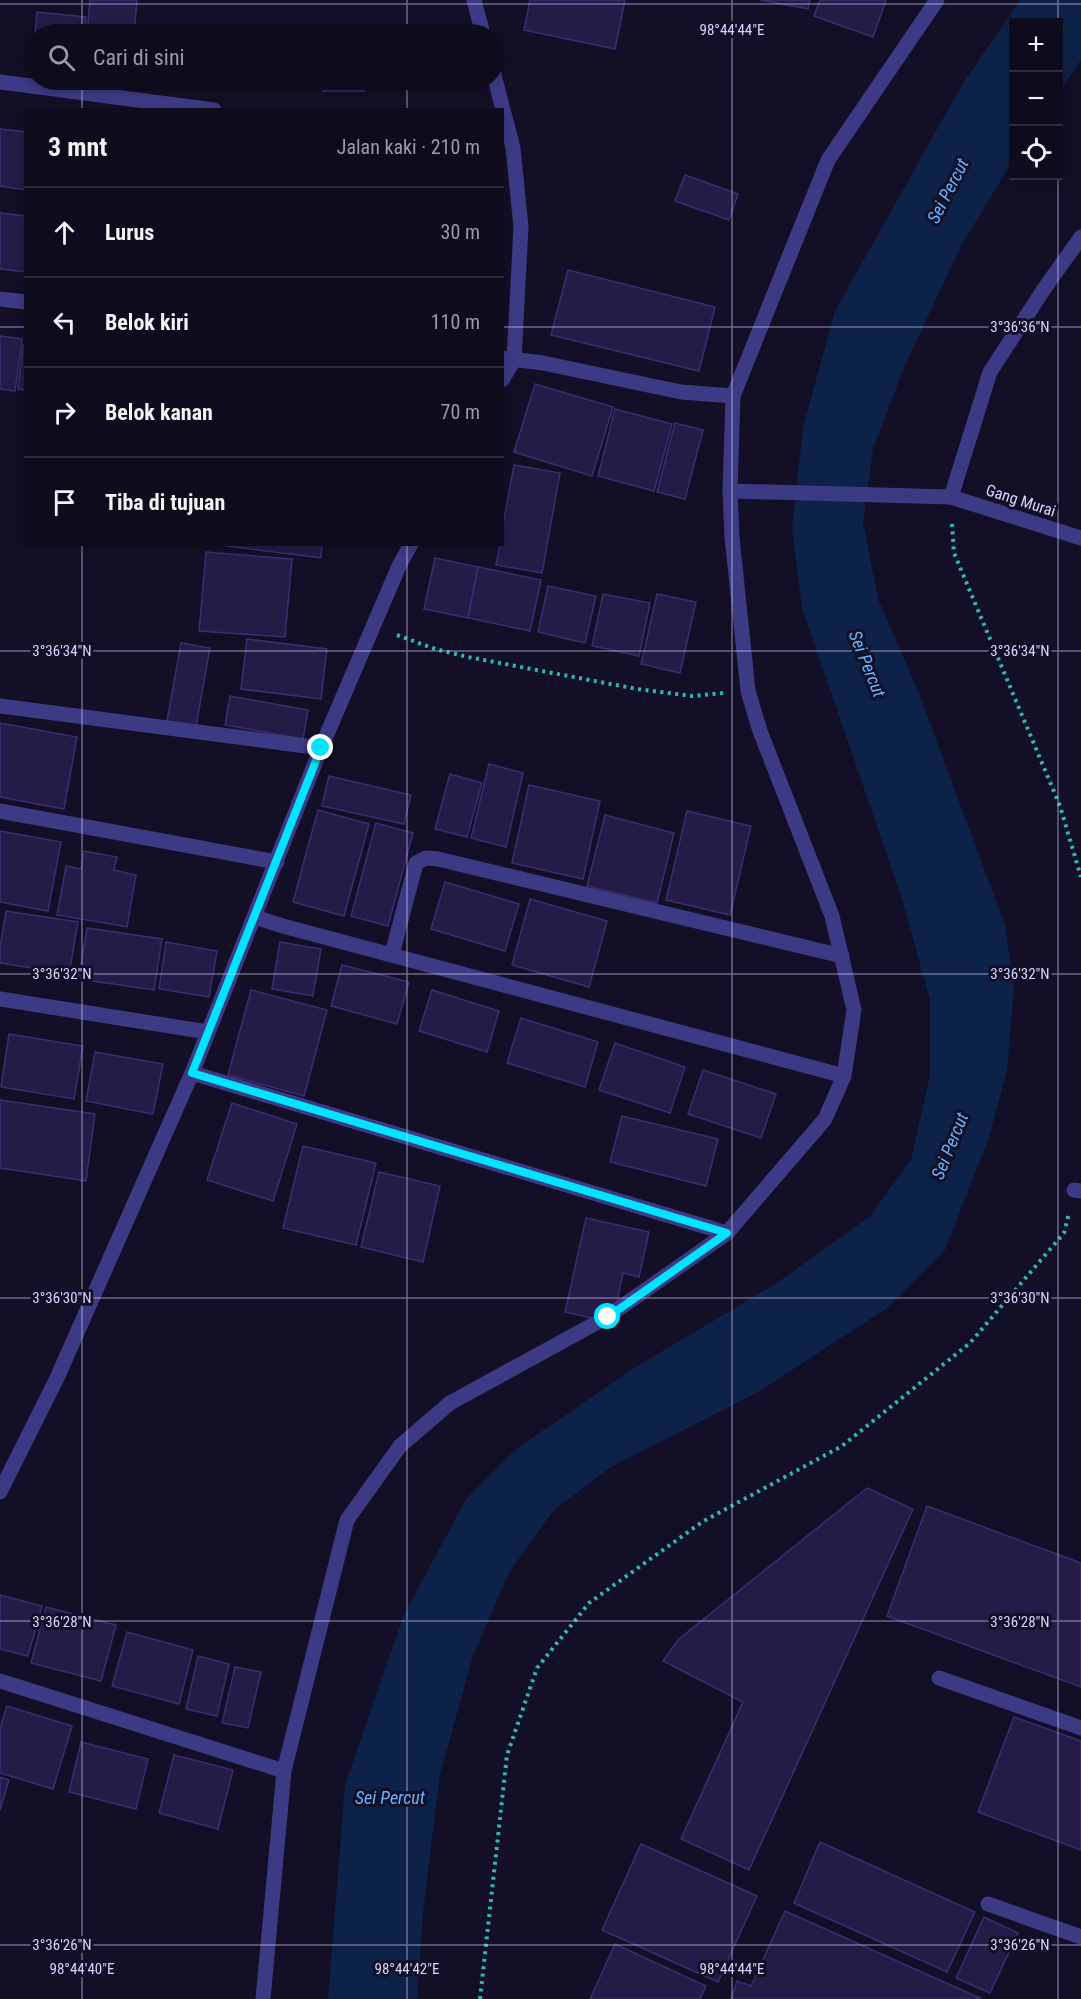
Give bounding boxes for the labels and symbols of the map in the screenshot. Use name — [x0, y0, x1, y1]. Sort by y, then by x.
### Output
text: 98°44'44"E — [700, 21, 764, 39]
water label: Sei Percut — [922, 154, 973, 227]
text: 3°36'36"N — [990, 318, 1050, 336]
street label: Gang Murai — [984, 480, 1058, 521]
water label: Sei Percut — [845, 627, 891, 701]
text: 3°36'34"N — [32, 642, 92, 660]
text: 3°36'34"N — [990, 642, 1050, 660]
route end — [307, 734, 333, 760]
text: 3°36'32"N — [32, 965, 92, 983]
text: 3°36'32"N — [990, 965, 1050, 983]
water label: Sei Percut — [927, 1109, 973, 1182]
text: 3°36'30"N — [32, 1289, 92, 1307]
text: 3°36'30"N — [990, 1289, 1050, 1307]
route start — [594, 1303, 620, 1329]
text: 3°36'28"N — [32, 1613, 92, 1631]
text: 3°36'28"N — [990, 1613, 1050, 1631]
water label: Sei Percut — [355, 1787, 426, 1808]
text: 3°36'26"N — [32, 1936, 92, 1954]
text: 3°36'26"N — [990, 1936, 1050, 1954]
text: 98°44'40"E — [50, 1960, 114, 1978]
text: 98°44'42"E — [375, 1960, 439, 1978]
text: 98°44'44"E — [700, 1960, 764, 1978]

